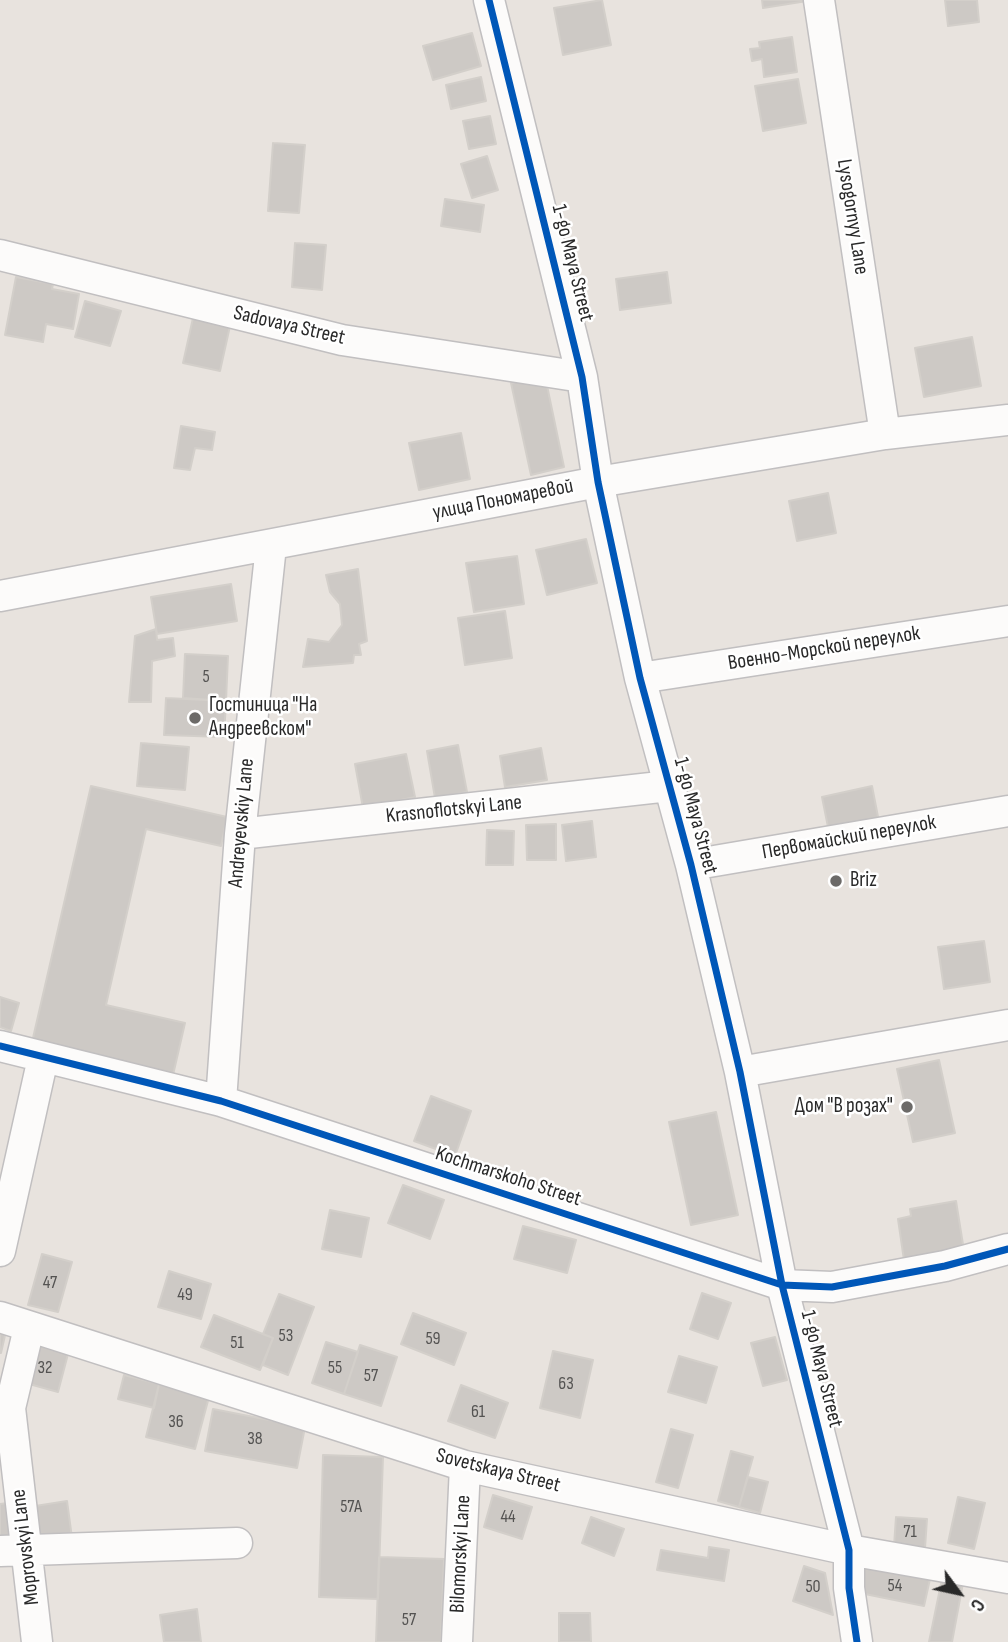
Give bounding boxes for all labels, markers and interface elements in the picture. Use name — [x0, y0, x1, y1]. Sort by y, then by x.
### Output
street label: Lysogornyy Lane — [830, 158, 874, 276]
street label: 1-go Maya Street — [545, 202, 599, 324]
street label: Sadovaya Street — [231, 301, 347, 351]
street label: улица Пономаревой — [430, 474, 576, 526]
street label: Военно-Морской переулок — [726, 621, 922, 677]
house number: 5 — [202, 666, 210, 688]
place label: Гостиница "На Андреевском" — [209, 693, 317, 743]
marker: Гостиница "На Андреевском" — [187, 710, 203, 726]
street label: 1-go Maya Street — [667, 755, 723, 877]
street label: Andreyevskiy Lane — [224, 757, 260, 889]
street label: Krasnoflotskyi Lane — [385, 790, 523, 830]
street label: Первомайский переулок — [760, 810, 938, 866]
place label: Briz — [850, 868, 877, 894]
marker: Briz — [828, 873, 844, 889]
place label: Дом "В розах" — [795, 1094, 893, 1120]
marker: Дом "В розах" — [899, 1099, 915, 1115]
street label: Kochmarskoho Street — [432, 1142, 584, 1212]
house number: 47 — [43, 1272, 57, 1294]
house number: 49 — [177, 1284, 193, 1306]
street label: 1-go Maya Street — [794, 1308, 848, 1430]
house number: 53 — [279, 1325, 293, 1347]
house number: 59 — [425, 1328, 441, 1350]
house number: 51 — [230, 1332, 244, 1354]
house number: 32 — [38, 1357, 52, 1379]
house number: 55 — [328, 1357, 342, 1379]
house number: 57 — [364, 1365, 378, 1387]
house number: 63 — [558, 1373, 574, 1395]
house number: 61 — [471, 1401, 485, 1423]
house number: 36 — [168, 1411, 184, 1433]
house number: 38 — [247, 1428, 263, 1450]
street label: Sovetskaya Street — [433, 1443, 563, 1499]
street label: Moprovskyi Lane — [6, 1488, 46, 1606]
street label: Bilomorskyi Lane — [445, 1494, 477, 1614]
house number: 57А — [340, 1496, 362, 1518]
house number: 44 — [500, 1506, 516, 1528]
house number: 71 — [903, 1521, 917, 1543]
north arrow — [924, 1558, 994, 1628]
house number: 54 — [888, 1575, 902, 1597]
house number: 50 — [805, 1576, 821, 1598]
text: С — [965, 1594, 989, 1615]
house number: 57 — [402, 1609, 416, 1631]

